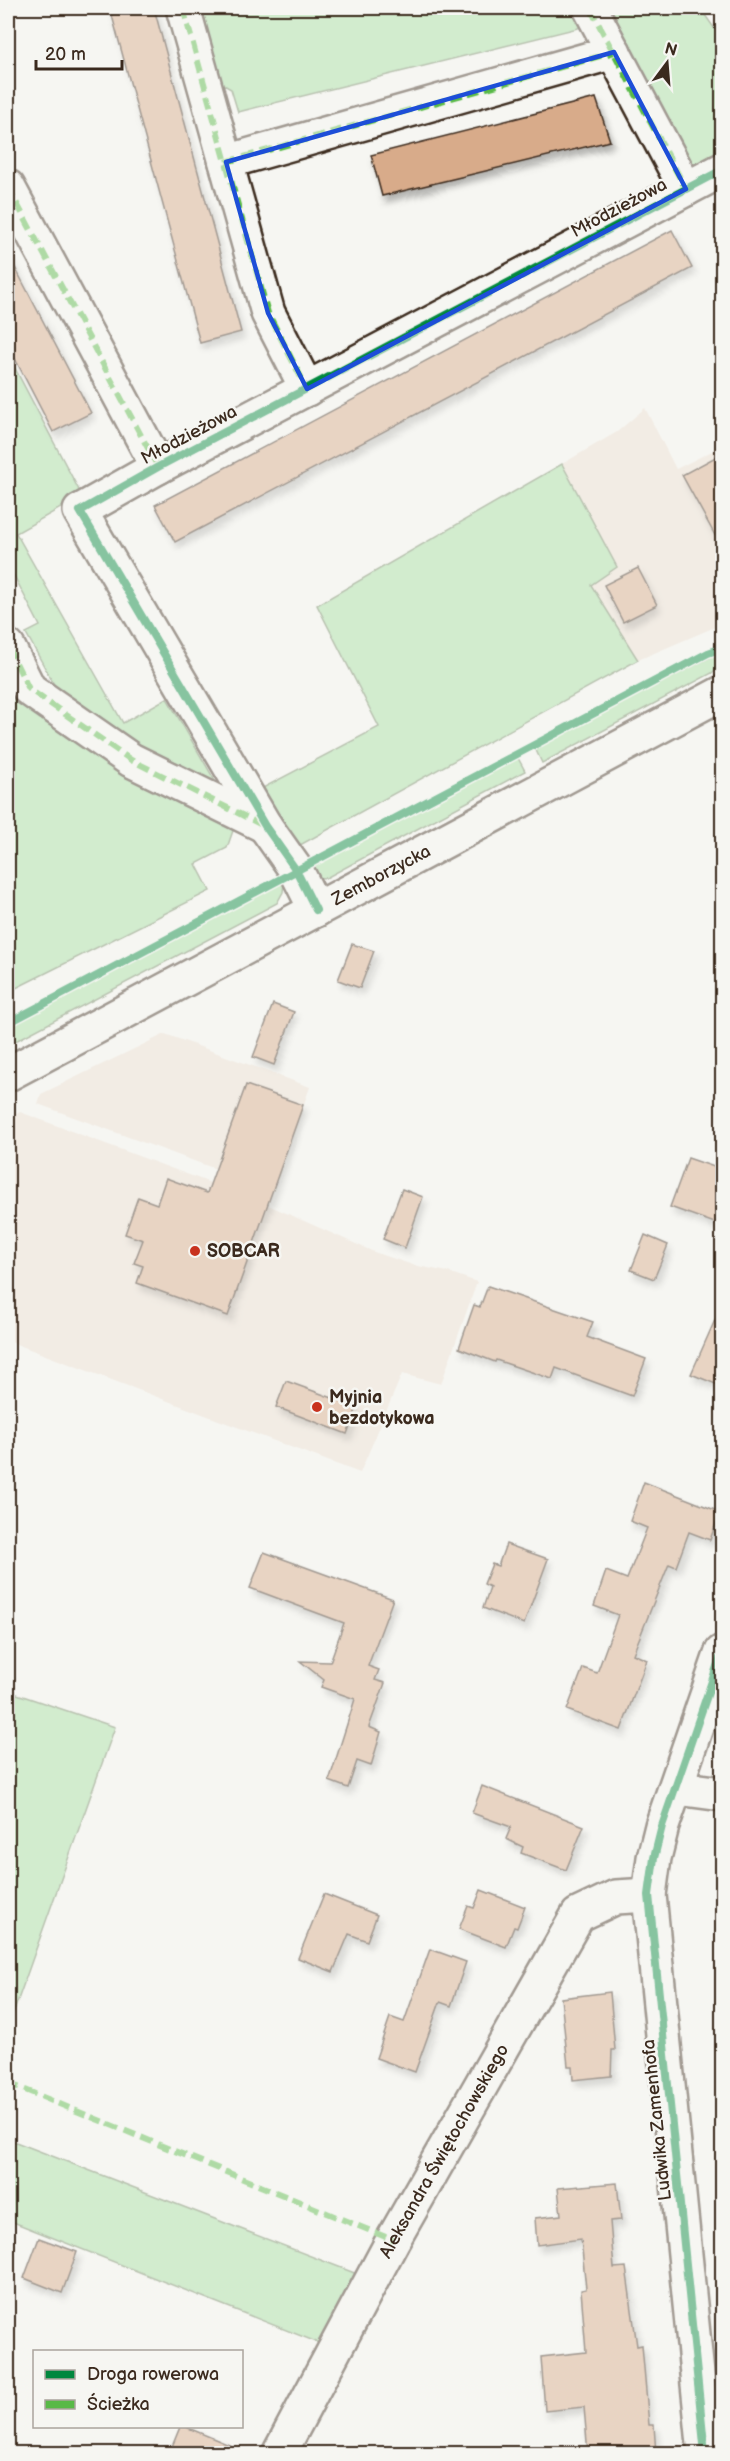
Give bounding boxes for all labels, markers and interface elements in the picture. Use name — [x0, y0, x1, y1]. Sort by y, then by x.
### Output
scale bar — [36, 33, 122, 71]
north arrow — [637, 33, 697, 93]
text: N — [662, 39, 679, 61]
text: 20 m — [45, 44, 86, 65]
street label: Młodzieżowa — [567, 174, 671, 242]
street label: Młodzieżowa — [137, 401, 241, 469]
street label: Zemborzycka — [327, 840, 434, 910]
place label: SOBCAR — [207, 1241, 280, 1262]
marker: SOBCAR — [188, 1244, 202, 1258]
place label: Myjnia bezdotykowa — [329, 1387, 435, 1429]
marker: Myjnia bezdotykowa — [310, 1400, 324, 1414]
street label: Ludwika Zamenhofa — [638, 2038, 676, 2202]
street label: Aleksandra Świętochowskiego — [375, 2040, 513, 2262]
legend — [33, 2350, 243, 2428]
text: Droga rowerowa — [87, 2364, 219, 2385]
text: Ścieżka — [87, 2392, 150, 2415]

